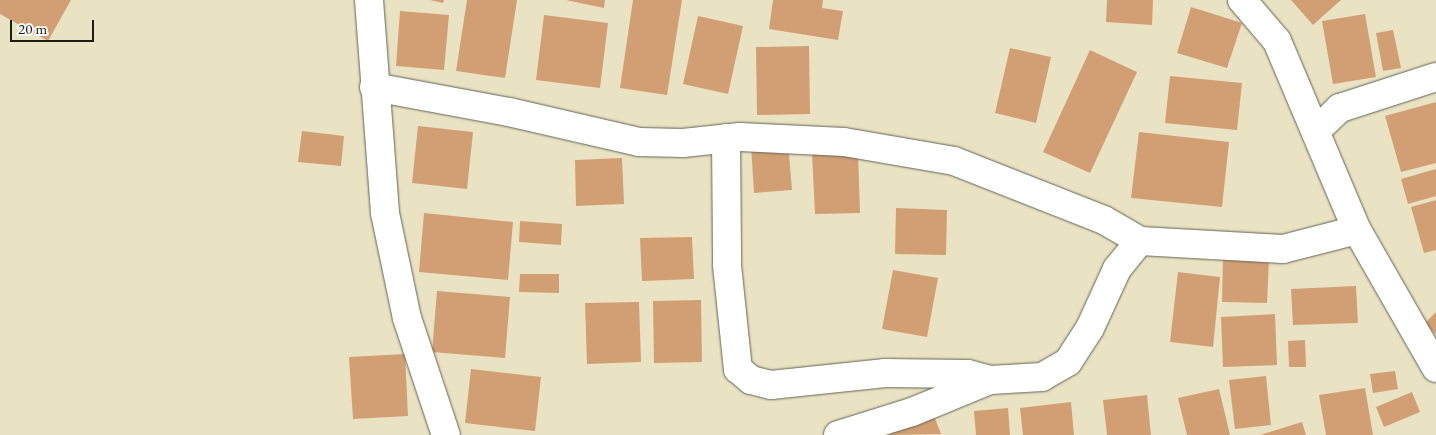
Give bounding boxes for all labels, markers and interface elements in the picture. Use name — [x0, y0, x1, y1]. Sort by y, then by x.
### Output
scale bar — [12, 10, 96, 42]
text: 20 m — [18, 19, 47, 38]

